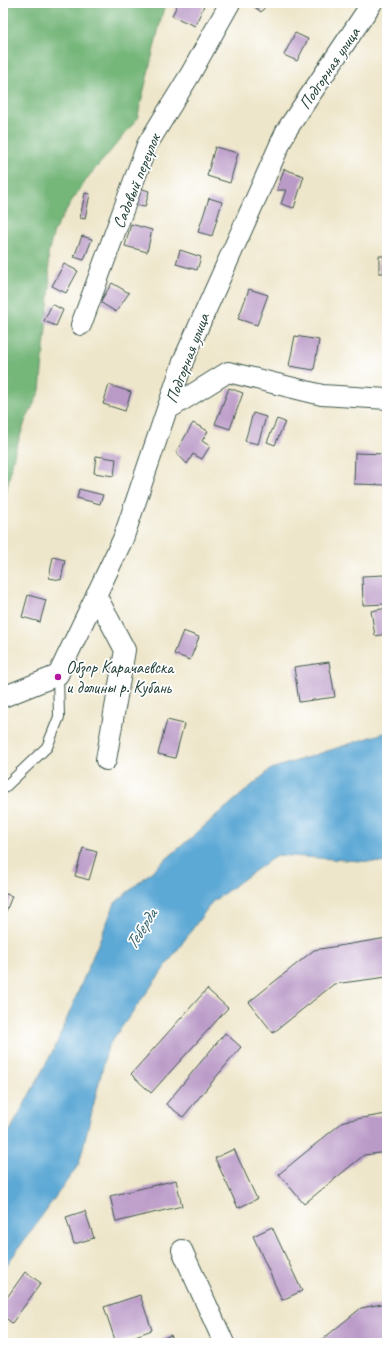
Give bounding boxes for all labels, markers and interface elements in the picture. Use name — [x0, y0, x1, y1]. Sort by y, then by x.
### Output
street label: Подгорная улица — [294, 22, 365, 113]
street label: Садовый переулок — [108, 129, 166, 231]
street label: Подгорная улица — [161, 309, 215, 406]
place label: Обзор Карачаевска и долины р. Кубань — [66, 657, 175, 698]
marker: Обзор Карачаевска и долины р. Кубань — [53, 672, 63, 682]
water label: Теберда — [120, 902, 163, 953]

